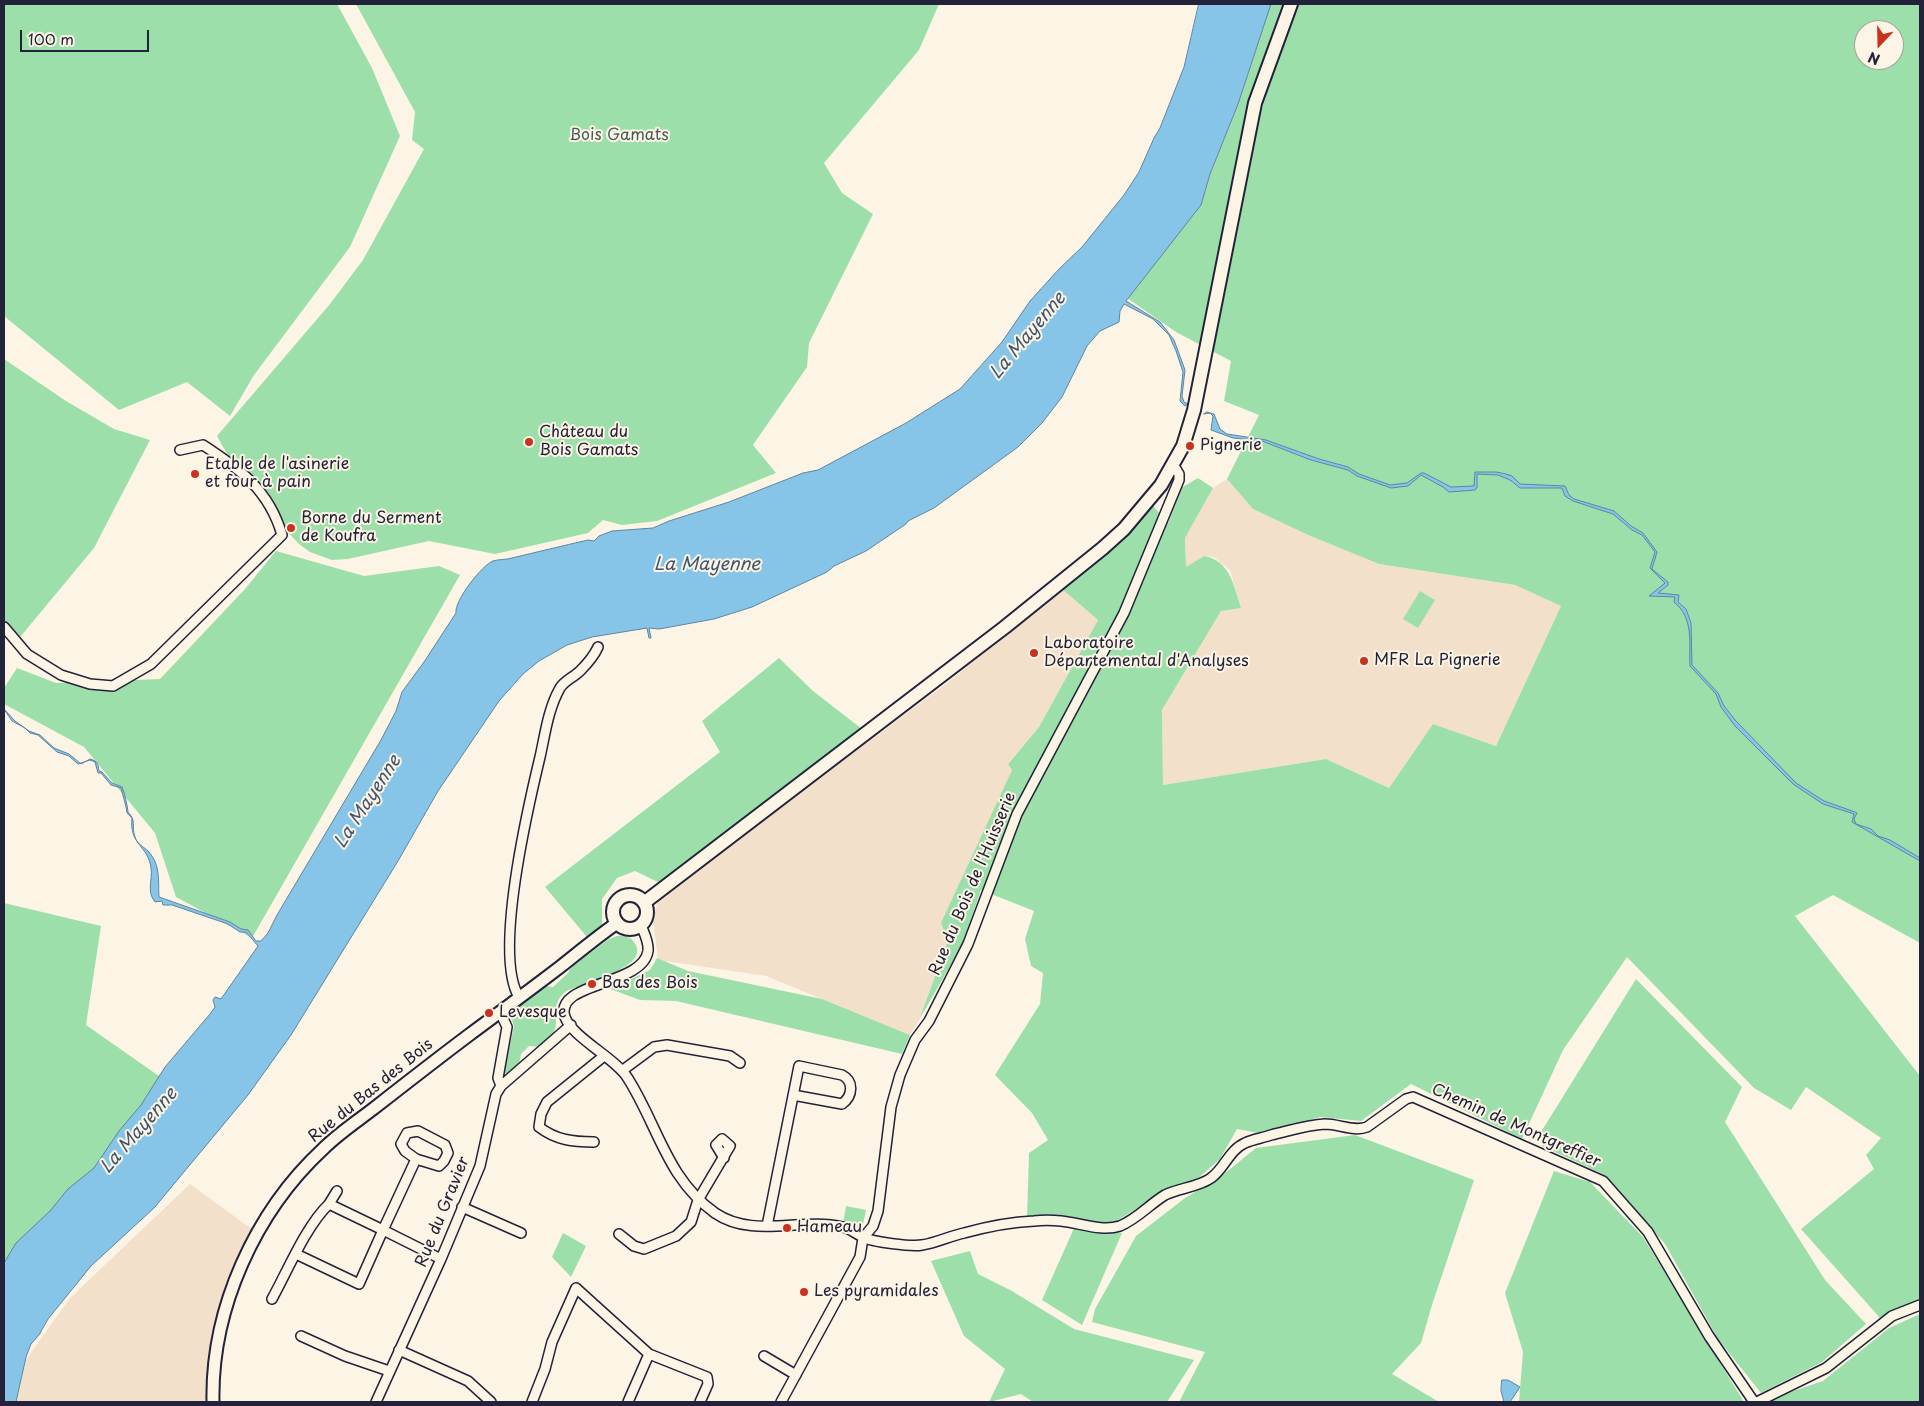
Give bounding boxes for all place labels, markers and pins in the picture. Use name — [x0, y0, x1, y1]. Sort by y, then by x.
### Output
place label: Château du Bois Gamats — [539, 423, 638, 461]
marker: Château du Bois Gamats — [523, 436, 535, 448]
place label: Pignerie — [1200, 436, 1262, 456]
marker: Pignerie — [1184, 440, 1196, 452]
place label: Etable de l'asinerie et four à pain — [205, 455, 349, 493]
marker: Etable de l'asinerie et four à pain — [189, 468, 201, 480]
place label: Borne du Serment de Koufra — [301, 509, 441, 547]
marker: Borne du Serment de Koufra — [285, 522, 297, 534]
place label: Laboratoire Départemental d'Analyses — [1044, 634, 1249, 672]
marker: Laboratoire Départemental d'Analyses — [1028, 647, 1040, 659]
place label: MFR La Pignerie — [1374, 651, 1500, 671]
marker: MFR La Pignerie — [1358, 655, 1370, 667]
place label: Bas des Bois — [602, 974, 698, 994]
marker: Bas des Bois — [586, 978, 598, 990]
place label: Levesque — [499, 1003, 567, 1023]
marker: Levesque — [483, 1007, 495, 1019]
place label: Hameau — [797, 1218, 862, 1238]
marker: Hameau — [781, 1222, 793, 1234]
place label: Les pyramidales — [814, 1282, 938, 1302]
marker: Les pyramidales — [798, 1286, 810, 1298]

